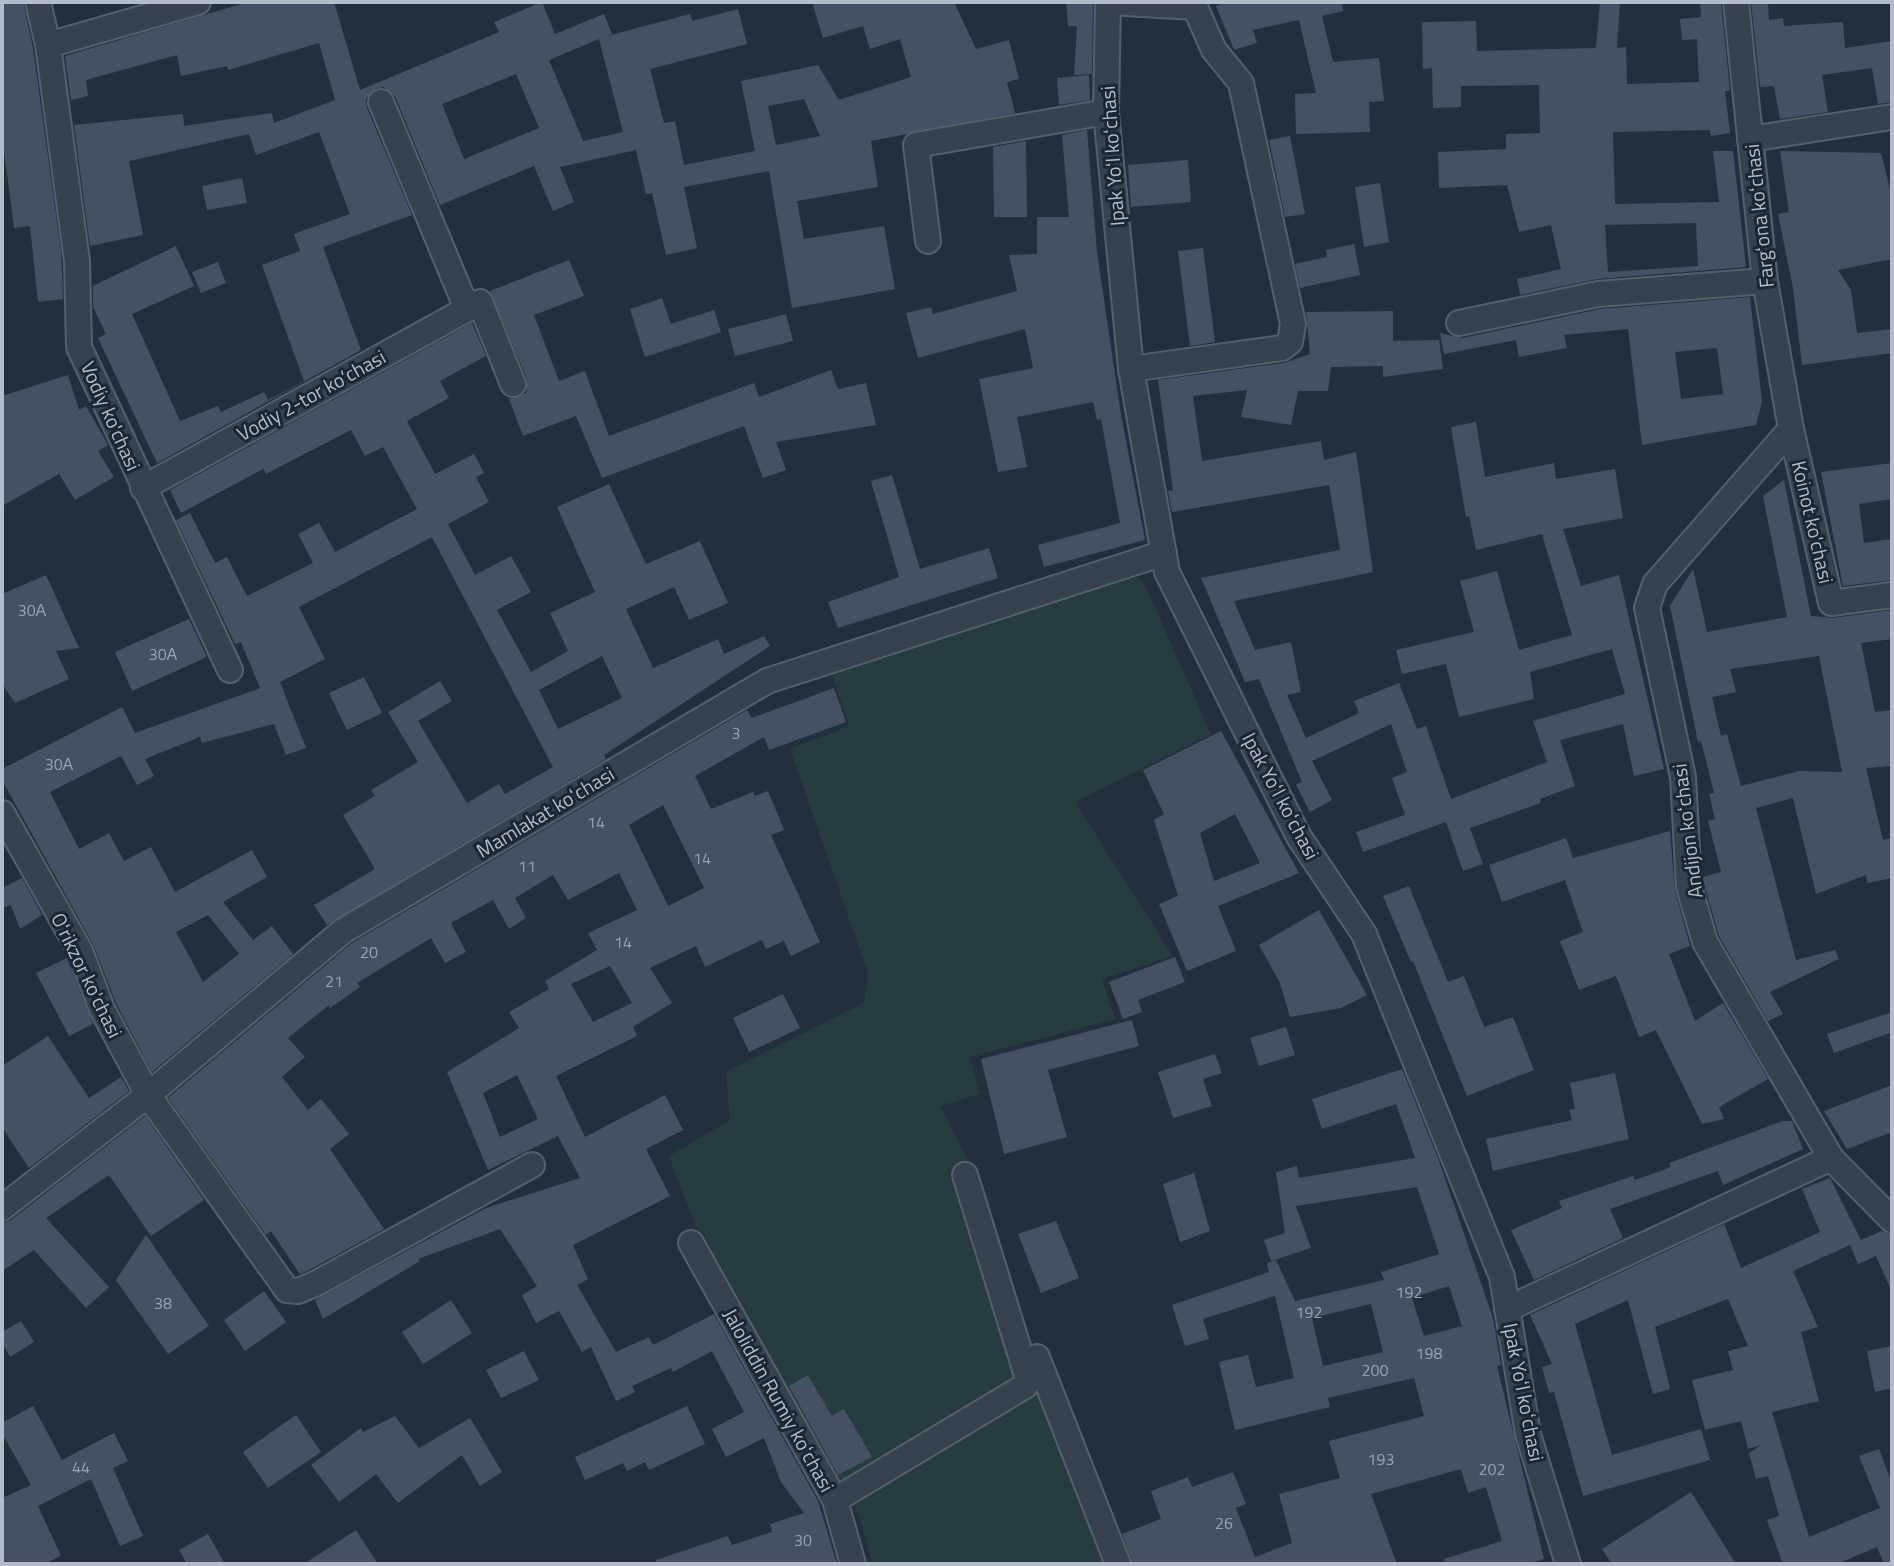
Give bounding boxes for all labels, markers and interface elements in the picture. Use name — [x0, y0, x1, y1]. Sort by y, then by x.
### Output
street label: Ipak Yoʻl koʻchasi — [1092, 85, 1132, 227]
street label: Fargʻona koʻchasi — [1736, 142, 1782, 290]
street label: Vodiy 2-tor ko‘chasi — [231, 341, 391, 449]
street label: Vodiy ko'chasi — [73, 356, 149, 476]
street label: Koinot ko'chasi — [1784, 457, 1842, 587]
house number: 30А — [18, 598, 47, 622]
house number: 30А — [149, 642, 178, 666]
house number: 3 — [732, 721, 740, 745]
street label: Ipak Yoʻl koʻchasi — [1234, 727, 1328, 865]
house number: 30А — [45, 752, 74, 776]
street label: Mamlakat koʻchasi — [470, 758, 620, 866]
street label: Andijon koʻchasi — [1663, 762, 1711, 900]
house number: 14 — [587, 810, 605, 834]
house number: 14 — [693, 846, 711, 870]
house number: 11 — [518, 854, 536, 878]
street label: Oʻrikzor ko'chasi — [43, 907, 131, 1043]
house number: 14 — [614, 930, 632, 954]
house number: 20 — [360, 940, 378, 964]
house number: 21 — [325, 969, 343, 993]
house number: 192 — [1396, 1280, 1422, 1304]
house number: 38 — [154, 1291, 172, 1315]
house number: 192 — [1296, 1300, 1322, 1324]
street label: Jaloliddin Rumiy koʻchasi — [715, 1302, 843, 1498]
street label: Ipak Yoʻl koʻchasi — [1495, 1320, 1553, 1464]
house number: 198 — [1416, 1341, 1442, 1365]
house number: 200 — [1362, 1358, 1388, 1382]
house number: 193 — [1368, 1447, 1394, 1471]
house number: 44 — [72, 1455, 90, 1479]
house number: 202 — [1479, 1457, 1505, 1481]
house number: 26 — [1215, 1511, 1233, 1535]
house number: 30 — [794, 1528, 812, 1552]

